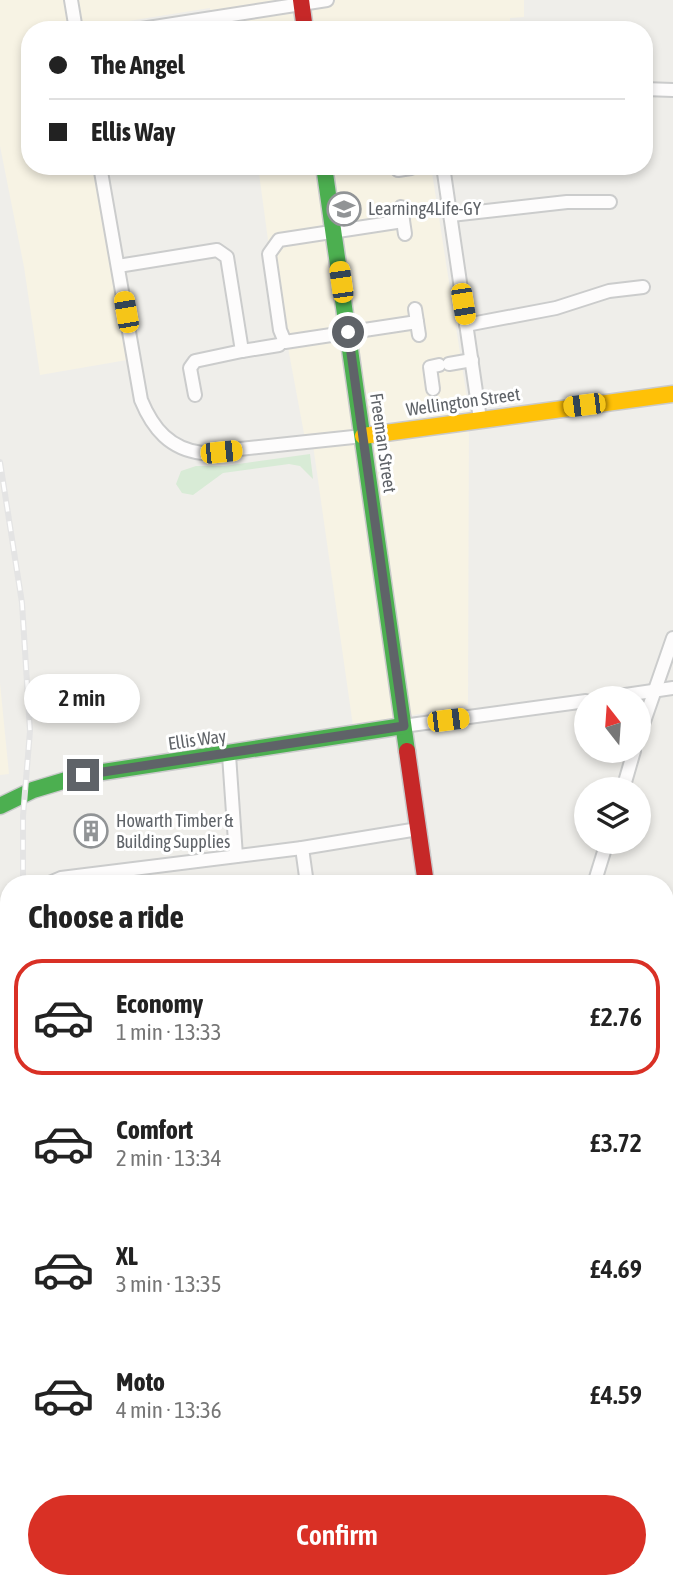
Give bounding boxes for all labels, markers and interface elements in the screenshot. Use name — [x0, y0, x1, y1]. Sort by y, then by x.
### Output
text: The Angel — [91, 50, 185, 80]
text: Ellis Way — [91, 117, 175, 147]
school or university icon: Learning4Life-GY — [325, 190, 363, 228]
place label: Learning4Life-GY — [368, 198, 481, 219]
car — [328, 260, 355, 304]
car — [450, 282, 477, 326]
car — [113, 289, 140, 335]
route start — [332, 316, 364, 348]
street label: Wellington Street — [405, 383, 521, 420]
street label: Freeman Street — [366, 392, 401, 494]
car — [562, 392, 607, 418]
car — [200, 439, 243, 465]
callout: 2 min — [25, 674, 141, 722]
text: 2 min — [59, 685, 105, 711]
north arrow — [574, 686, 651, 763]
map controls — [574, 686, 651, 854]
car — [426, 707, 471, 733]
street label: Ellis Way — [167, 725, 227, 754]
route end — [67, 759, 99, 791]
button: layers — [574, 777, 651, 854]
place label: Howarth Timber & Building Supplies — [116, 810, 234, 852]
building icon: Howarth Timber & Building Supplies — [72, 812, 110, 850]
text: Choose a ride — [28, 898, 184, 935]
icon: car — [32, 986, 95, 1049]
text: Economy — [116, 989, 203, 1019]
text: £2.76 — [590, 1002, 642, 1032]
text: 1 min · 13:33 — [116, 1019, 222, 1045]
icon: car — [32, 1112, 95, 1175]
text: Comfort — [116, 1115, 193, 1145]
text: £3.72 — [590, 1128, 642, 1158]
text: 2 min · 13:34 — [116, 1145, 222, 1171]
icon: car — [32, 1238, 95, 1301]
text: XL — [116, 1241, 138, 1271]
text: £4.69 — [590, 1254, 642, 1284]
text: 3 min · 13:35 — [116, 1271, 222, 1297]
icon: car — [32, 1364, 95, 1427]
text: Moto — [116, 1367, 165, 1397]
text: £4.59 — [590, 1380, 642, 1410]
text: 4 min · 13:36 — [116, 1397, 222, 1423]
button: Confirm — [28, 1495, 646, 1575]

